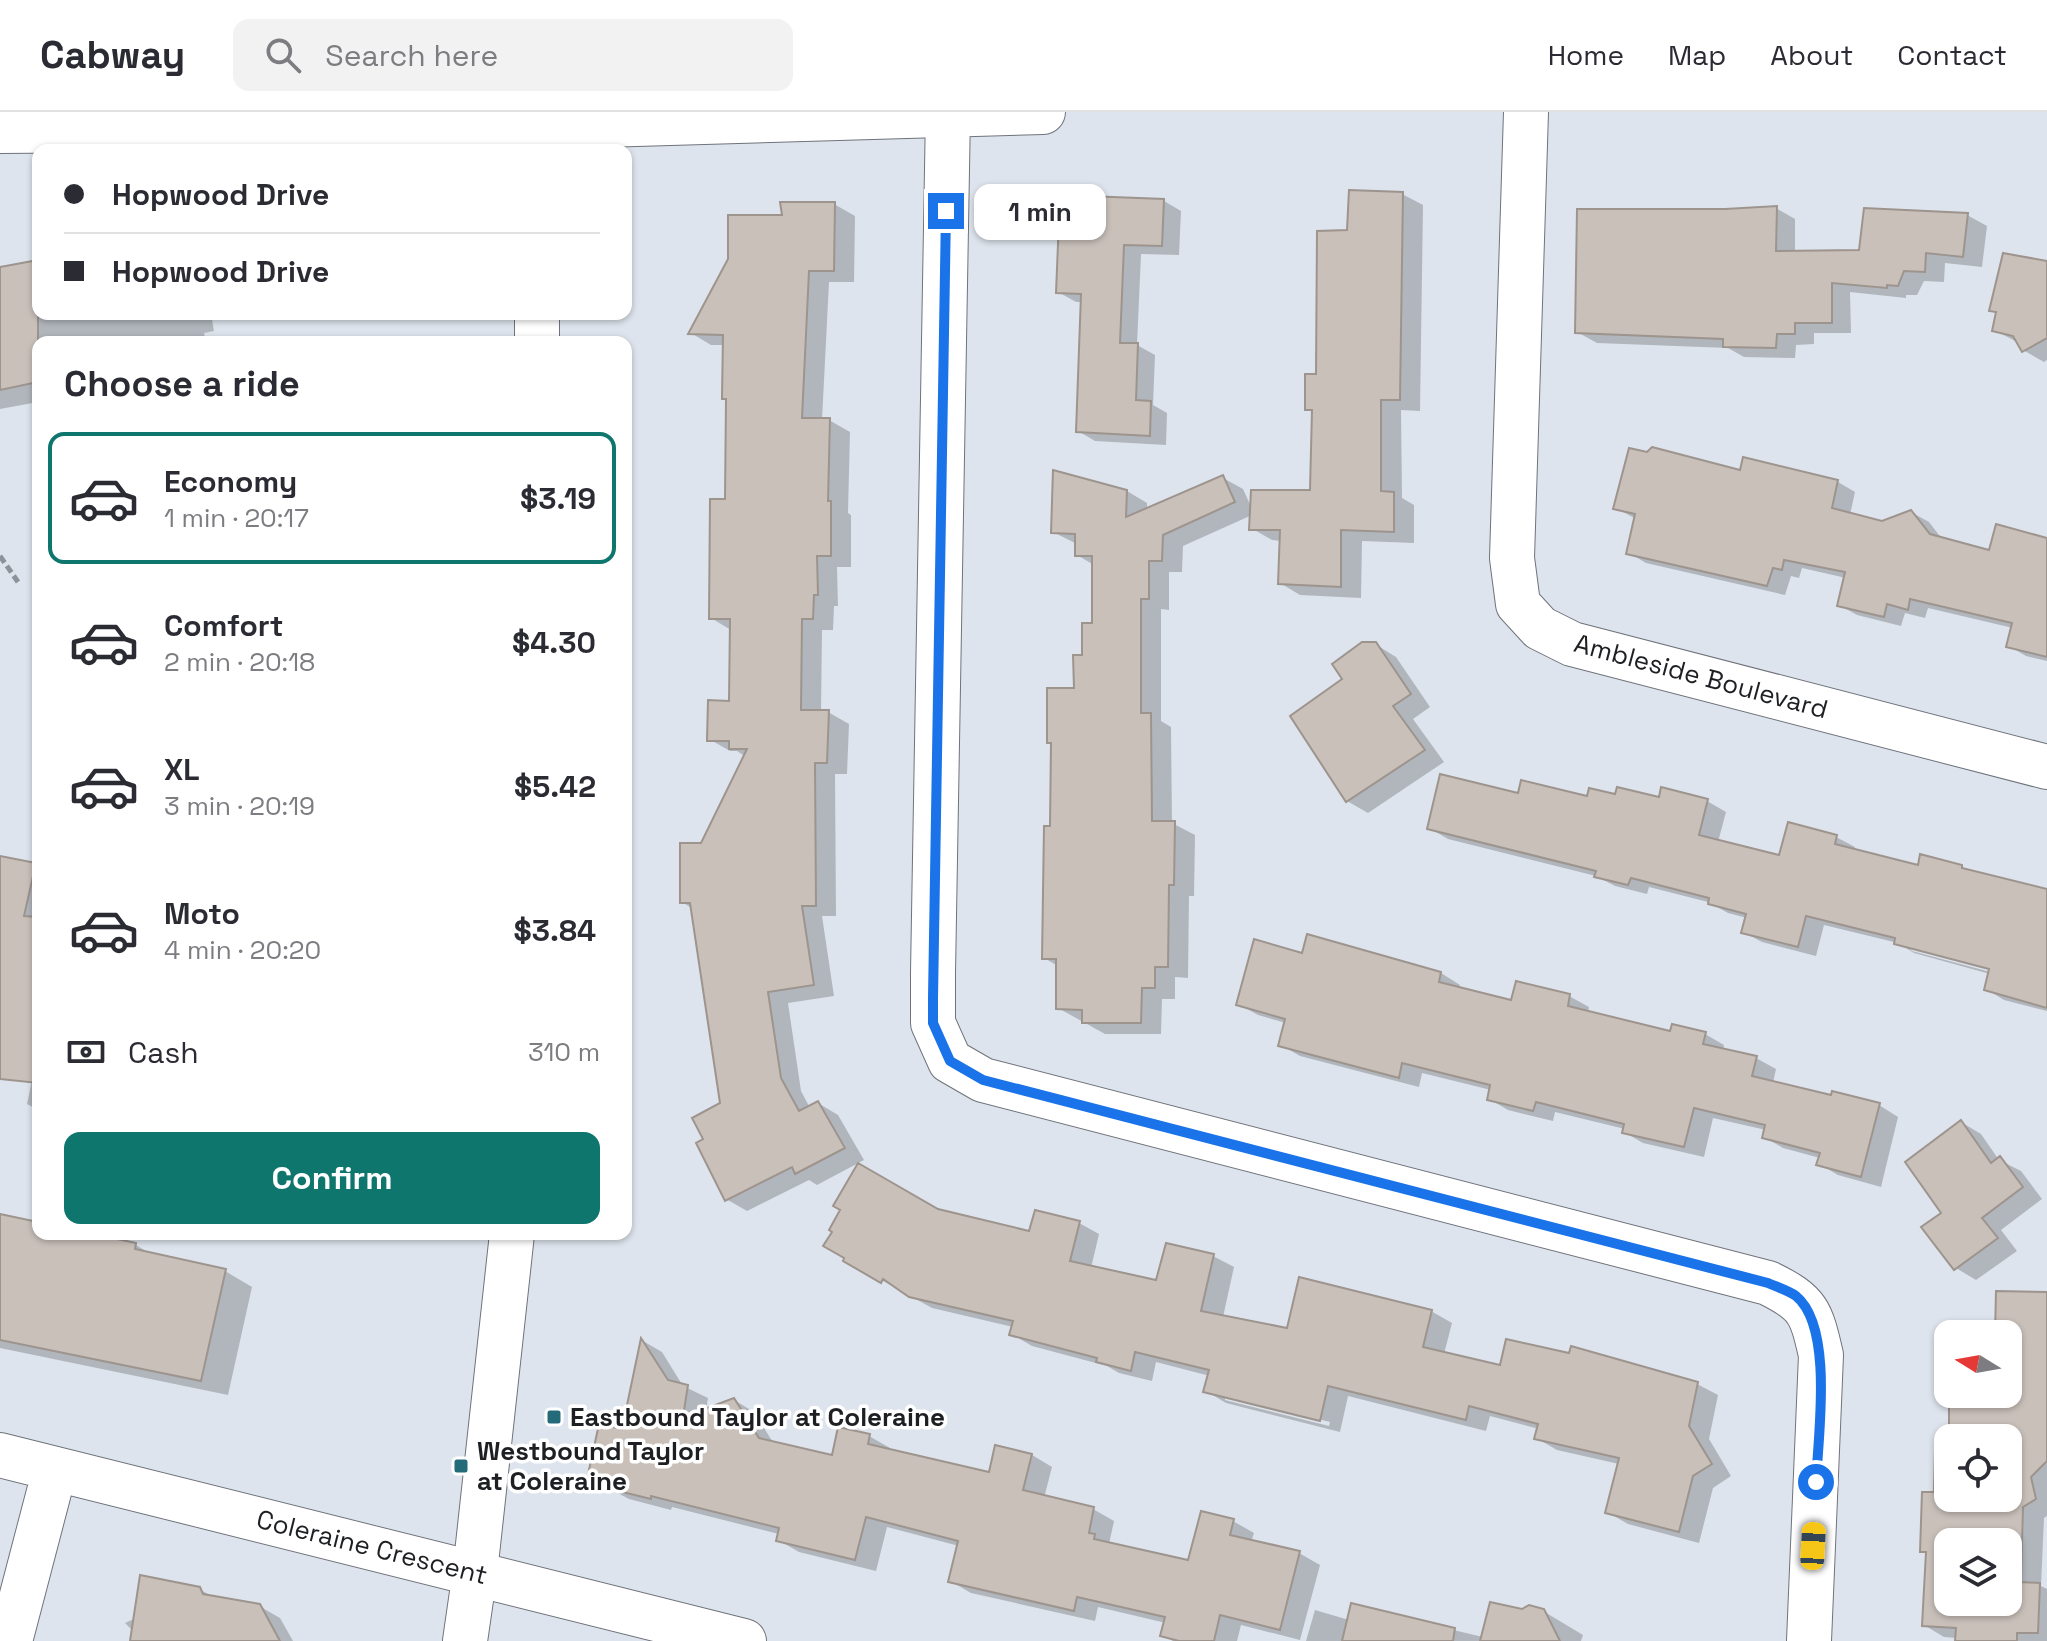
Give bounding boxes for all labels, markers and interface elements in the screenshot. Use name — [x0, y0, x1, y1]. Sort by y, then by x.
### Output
search box — [233, 19, 793, 91]
text: Cabway — [40, 31, 185, 79]
icon: search — [261, 33, 305, 77]
text: Search here — [325, 36, 498, 75]
text: Home — [1548, 37, 1624, 73]
text: Map — [1668, 37, 1726, 73]
text: About — [1770, 37, 1853, 73]
text: Contact — [1897, 37, 2007, 73]
text: Hopwood Drive — [112, 175, 329, 214]
callout: 1 min — [974, 183, 1106, 239]
route end — [928, 193, 964, 229]
text: 1 min — [1008, 195, 1072, 229]
text: Hopwood Drive — [112, 252, 329, 291]
text: Choose a ride — [64, 361, 300, 407]
icon: car — [68, 462, 140, 534]
text: Economy — [164, 462, 297, 501]
text: $3.19 — [520, 479, 596, 518]
text: 1 min · 20:17 — [164, 501, 309, 535]
icon: car — [68, 606, 140, 678]
text: Comfort — [164, 606, 283, 645]
text: $4.30 — [512, 623, 596, 662]
street label: Ambleside Boulevard — [1570, 626, 1832, 726]
text: 2 min · 20:18 — [164, 645, 315, 679]
icon: car — [68, 750, 140, 822]
text: XL — [164, 750, 200, 789]
text: $5.42 — [514, 767, 596, 806]
text: 3 min · 20:19 — [164, 789, 315, 823]
icon: car — [68, 894, 140, 966]
text: Moto — [164, 894, 240, 933]
text: $3.84 — [514, 911, 596, 950]
text: 4 min · 20:20 — [164, 933, 321, 967]
icon: cash — [64, 1030, 108, 1074]
text: Cash — [128, 1033, 199, 1072]
text: 310 m — [528, 1035, 600, 1069]
button: Confirm — [64, 1132, 600, 1224]
north arrow — [1934, 1320, 2022, 1408]
map controls — [1934, 1320, 2022, 1616]
place label: Eastbound Taylor at Coleraine — [570, 1400, 945, 1434]
marker: Eastbound Taylor at Coleraine — [545, 1408, 563, 1426]
button: locate — [1934, 1424, 2022, 1512]
place label: Westbound Taylor at Coleraine — [477, 1434, 704, 1498]
marker: Westbound Taylor at Coleraine — [452, 1457, 470, 1475]
route start — [1798, 1464, 1834, 1500]
street label: Coleraine Crescent — [253, 1502, 491, 1592]
car — [1800, 1521, 1826, 1571]
button: layers — [1934, 1528, 2022, 1616]

